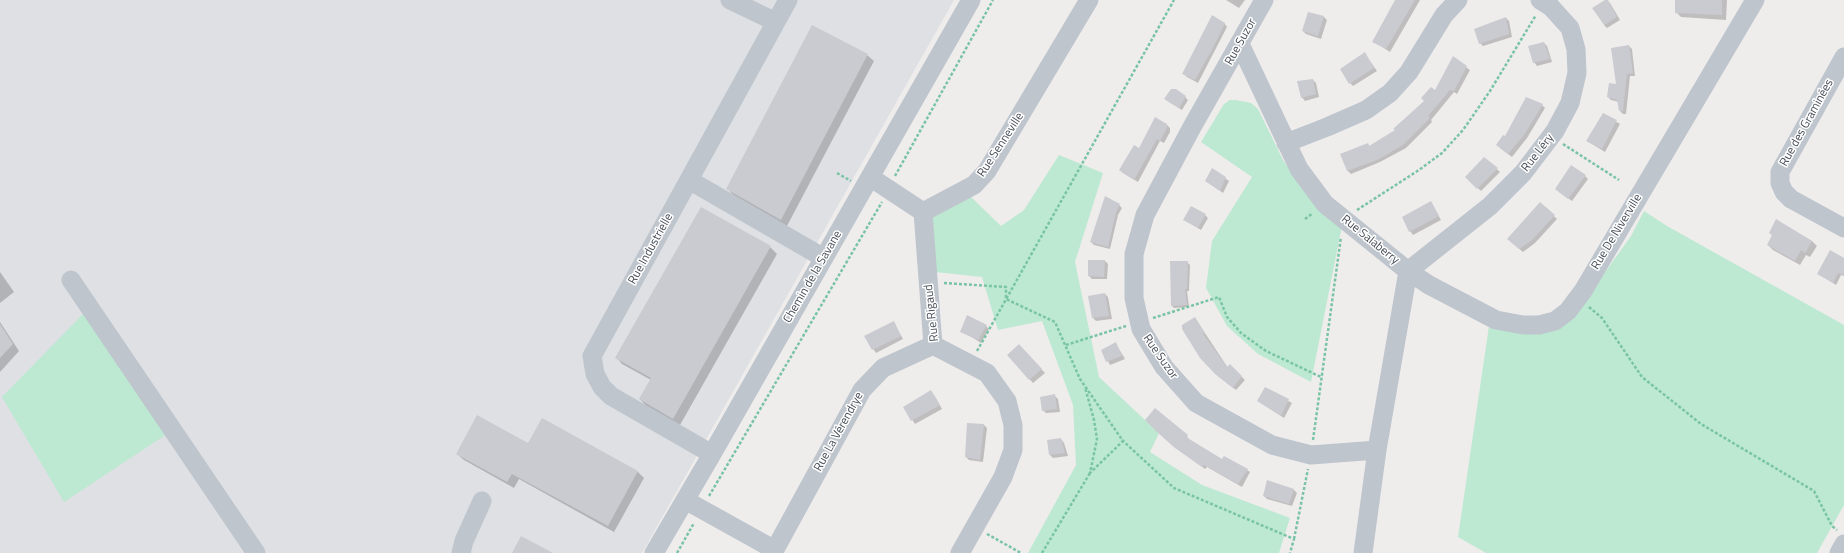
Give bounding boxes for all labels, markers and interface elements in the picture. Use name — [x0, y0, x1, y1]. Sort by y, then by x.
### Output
street label: Rue Suzor — [1222, 16, 1260, 68]
street label: Rue des Graminées — [1777, 77, 1837, 169]
street label: Rue Senneville — [975, 110, 1027, 180]
street label: Rue Léry — [1519, 131, 1557, 175]
street label: Rue De Niverville — [1589, 192, 1645, 272]
street label: Rue Industrielle — [626, 211, 676, 287]
street label: Rue Salaberry — [1338, 212, 1402, 268]
street label: Chemin de la Savane — [781, 228, 845, 326]
street label: Rue Rigaud — [922, 284, 942, 342]
street label: Rue Suzor — [1139, 332, 1181, 382]
street label: Rue La Vérendrye — [811, 390, 867, 474]

